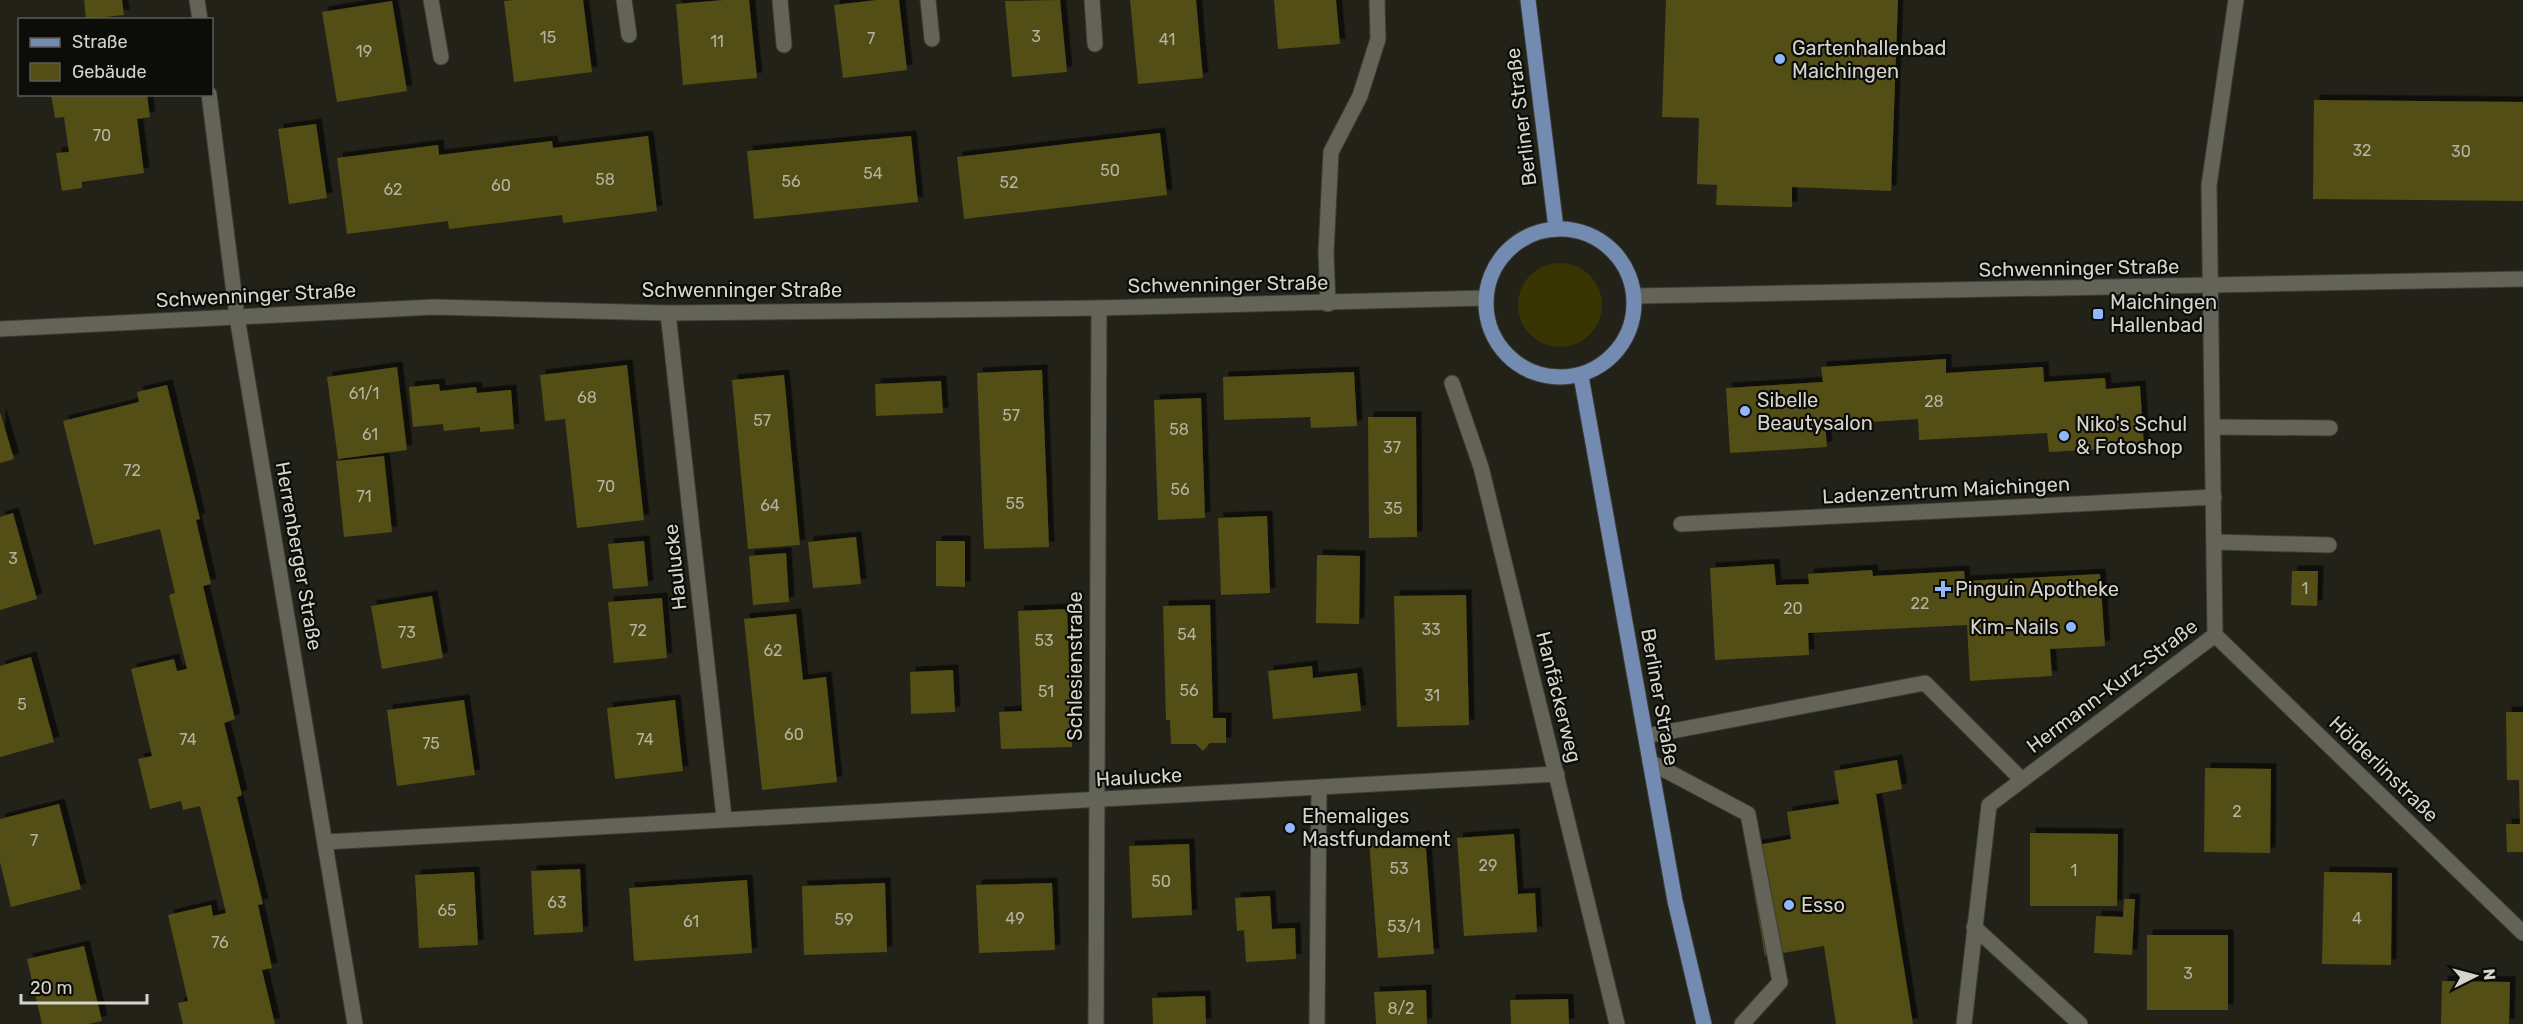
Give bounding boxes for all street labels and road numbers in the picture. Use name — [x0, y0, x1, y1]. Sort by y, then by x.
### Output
street label: Berliner Straße — [1501, 47, 1541, 187]
street label: Schwenninger Straße — [1979, 254, 2179, 282]
street label: Schwenninger Straße — [1128, 270, 1328, 298]
street label: Schwenninger Straße — [155, 278, 357, 312]
street label: Schwenninger Straße — [642, 278, 842, 302]
street label: Herrenberger Straße — [271, 460, 327, 652]
street label: Ladenzentrum Maichingen — [1821, 472, 2071, 508]
street label: Haulucke — [659, 523, 691, 611]
street label: Schlesienstraße — [1063, 591, 1087, 741]
street label: Hermann-Kurz-Straße — [2022, 614, 2202, 758]
street label: Berliner Straße — [1636, 626, 1684, 768]
street label: Hanfäckerweg — [1531, 629, 1587, 765]
street label: Hölderlinstraße — [2324, 711, 2444, 827]
street label: Haulucke — [1095, 763, 1183, 791]

